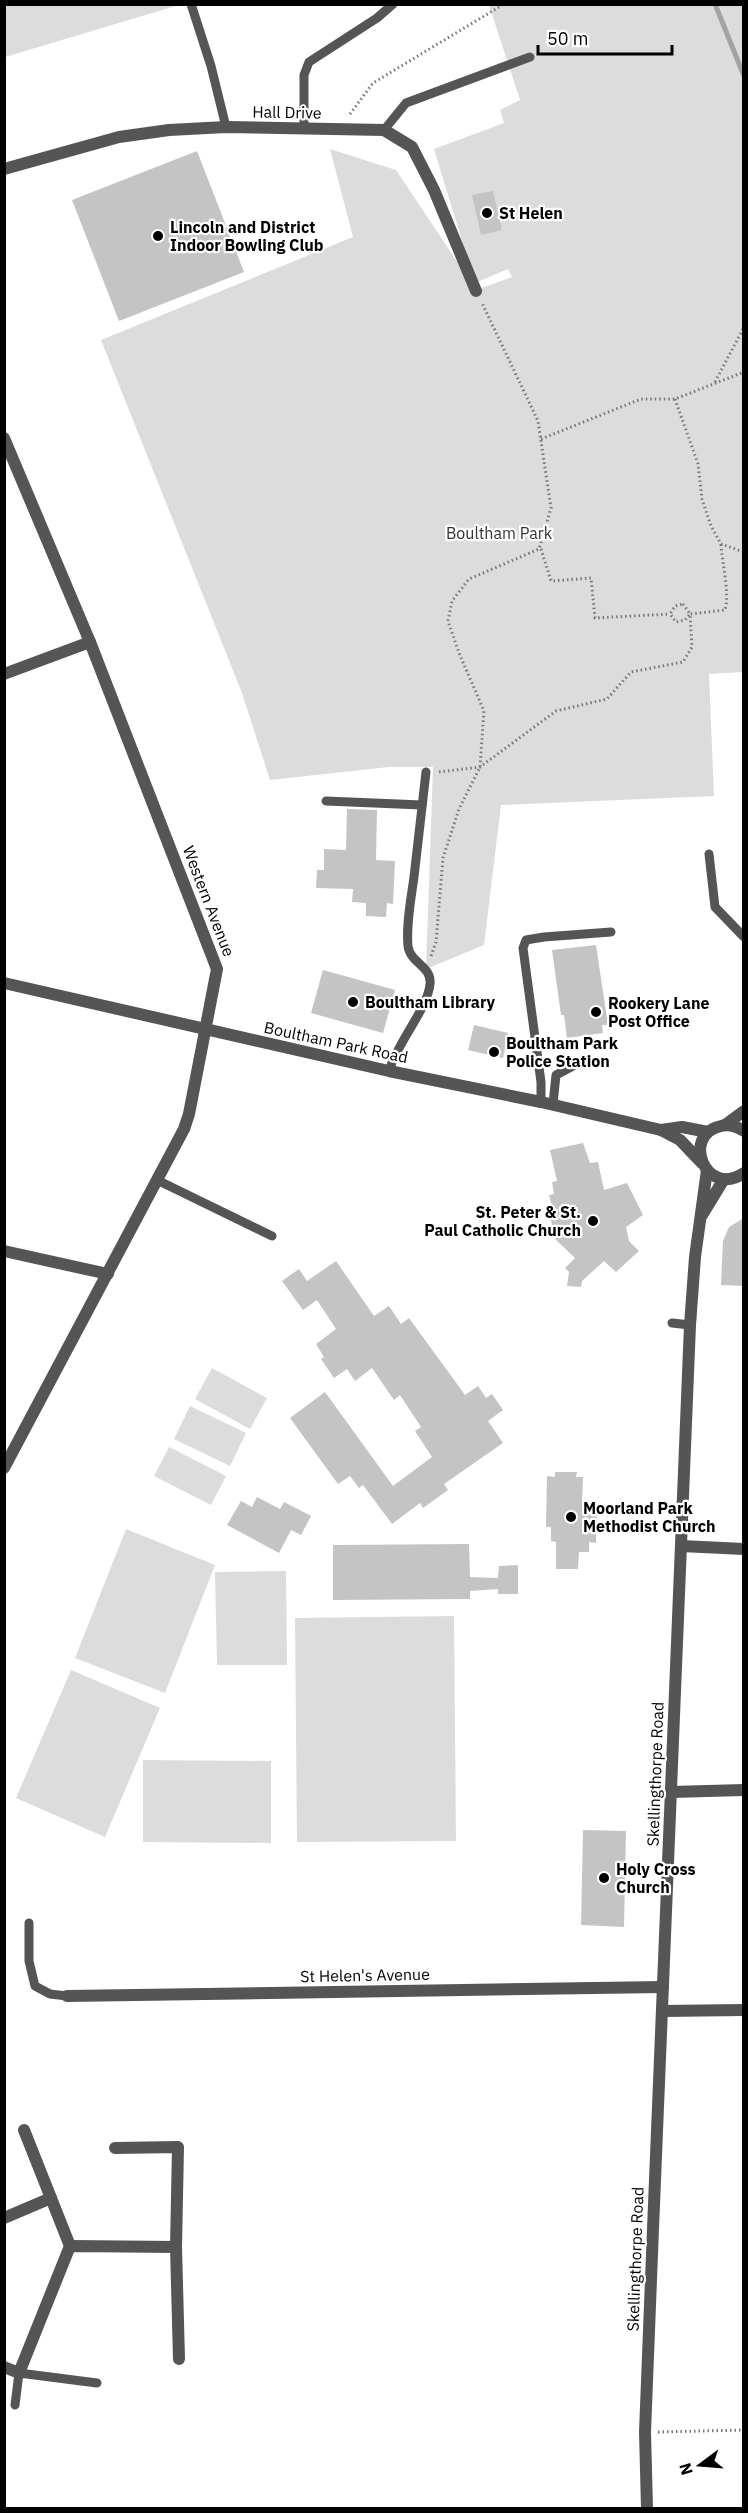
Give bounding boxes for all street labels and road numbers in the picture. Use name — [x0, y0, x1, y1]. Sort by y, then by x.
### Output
street label: Hall Drive — [252, 101, 322, 123]
street label: Western Avenue — [179, 843, 239, 959]
street label: Boultham Park Road — [262, 1017, 410, 1067]
street label: Skellingthorpe Road — [642, 1701, 668, 1847]
street label: St Helen's Avenue — [300, 1964, 430, 1986]
street label: Skellingthorpe Road — [622, 2186, 648, 2332]

